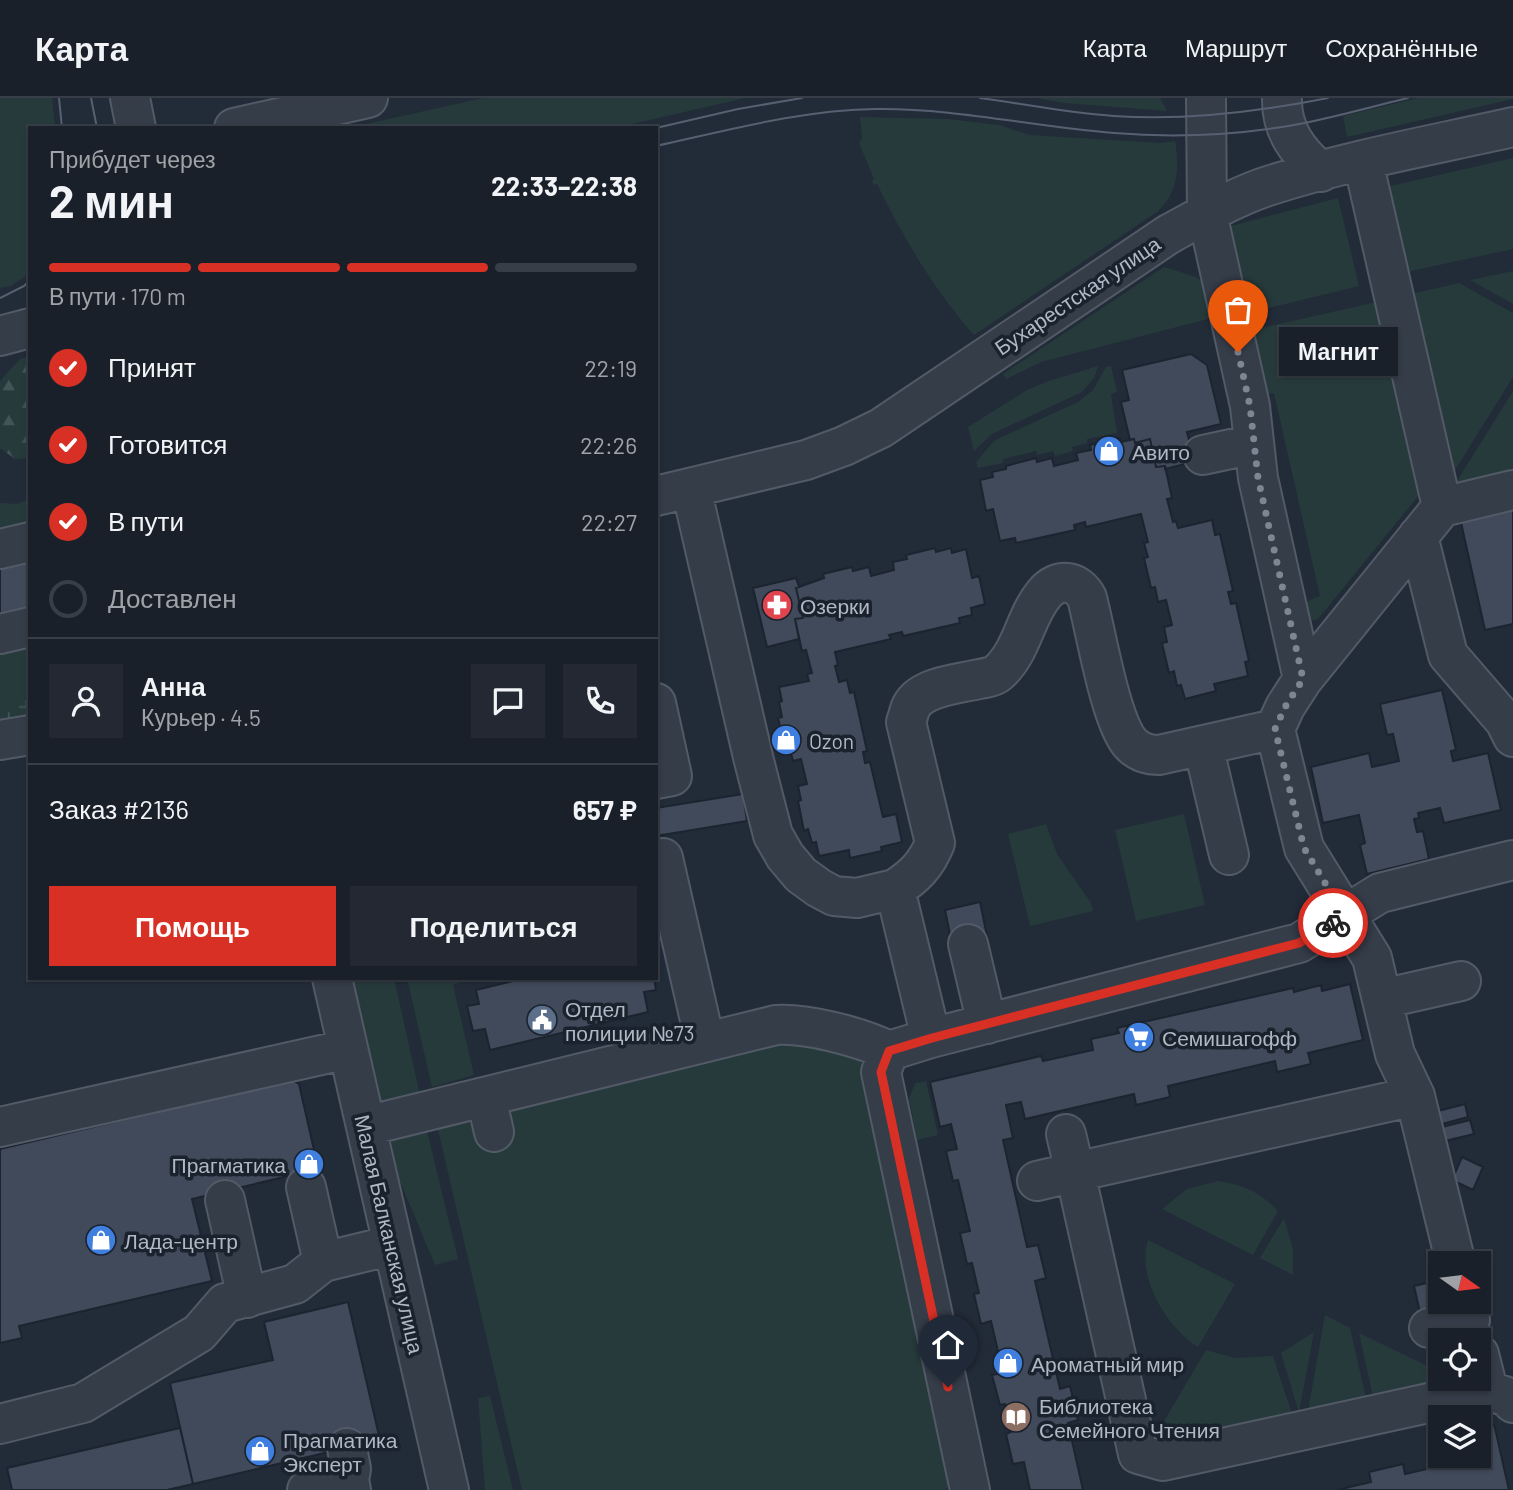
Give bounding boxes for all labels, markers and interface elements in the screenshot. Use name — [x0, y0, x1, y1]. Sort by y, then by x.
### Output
text: Карта — [35, 28, 128, 68]
text: Карта — [1083, 33, 1147, 62]
text: Маршрут — [1185, 33, 1287, 62]
text: Сохранённые — [1325, 33, 1478, 62]
text: Прибудет через — [49, 145, 216, 173]
text: 22:33–22:38 — [491, 170, 637, 201]
text: 2 мин — [49, 172, 174, 227]
street label: Бухарестская улица — [990, 230, 1165, 360]
pin — [1208, 280, 1268, 352]
text: В пути · 170 m — [49, 282, 186, 310]
icon: bag — [1219, 291, 1257, 329]
callout: Магнит — [1280, 328, 1399, 376]
text: Магнит — [1298, 337, 1379, 365]
icon: check — [49, 349, 87, 387]
text: Принят — [108, 351, 196, 382]
text: 22:19 — [585, 354, 637, 382]
icon: check — [49, 426, 87, 464]
text: Готовится — [108, 428, 227, 459]
text: 22:26 — [580, 431, 637, 459]
shop icon: Авито — [1092, 434, 1126, 468]
place label: Авито — [1132, 439, 1190, 464]
icon: check — [49, 503, 87, 541]
text: В пути — [108, 505, 184, 536]
text: 22:27 — [581, 508, 637, 536]
text: Доставлен — [108, 582, 237, 613]
pharmacy icon: Озерки — [760, 588, 794, 622]
place label: Озерки — [800, 593, 870, 618]
button: person — [49, 664, 123, 738]
button: chat — [471, 664, 545, 738]
button: phone — [563, 664, 637, 738]
text: Анна — [141, 670, 206, 701]
text: Курьер · 4.5 — [141, 703, 261, 731]
shop icon: Ozon — [769, 723, 803, 757]
place label: Ozon — [809, 728, 854, 753]
text: Заказ #2136 — [49, 793, 189, 824]
text: 657 ₽ — [573, 794, 637, 825]
button: Помощь — [49, 886, 336, 966]
button: Поделиться — [350, 886, 637, 966]
courier — [1298, 888, 1368, 958]
icon: bike — [1314, 904, 1352, 942]
place label: Отдел полиции №73 — [565, 996, 695, 1045]
public building icon: Отдел полиции №73 — [525, 1003, 559, 1037]
supermarket icon: Семишагофф — [1122, 1020, 1156, 1054]
place label: Семишагофф — [1162, 1025, 1297, 1050]
street label: Малая Балканская улица — [350, 1112, 430, 1356]
shop icon: Прагматика — [292, 1147, 326, 1181]
place label: Прагматика — [172, 1152, 286, 1177]
shop icon: Лада-центр — [84, 1223, 118, 1257]
place label: Лада-центр — [124, 1228, 238, 1253]
north arrow — [1428, 1251, 1491, 1314]
map controls — [1428, 1251, 1491, 1468]
pin — [918, 1315, 978, 1387]
icon: home — [929, 1326, 967, 1364]
button: locate — [1428, 1328, 1491, 1391]
shop icon: Ароматный мир — [991, 1346, 1025, 1380]
place label: Ароматный мир — [1031, 1351, 1184, 1376]
place label: Библиотека Семейного Чтения — [1039, 1393, 1220, 1442]
library icon: Библиотека Семейного Чтения — [999, 1400, 1033, 1434]
button: layers — [1428, 1405, 1491, 1468]
place label: Прагматика Эксперт — [283, 1427, 398, 1476]
shop icon: Прагматика Эксперт — [243, 1434, 277, 1468]

